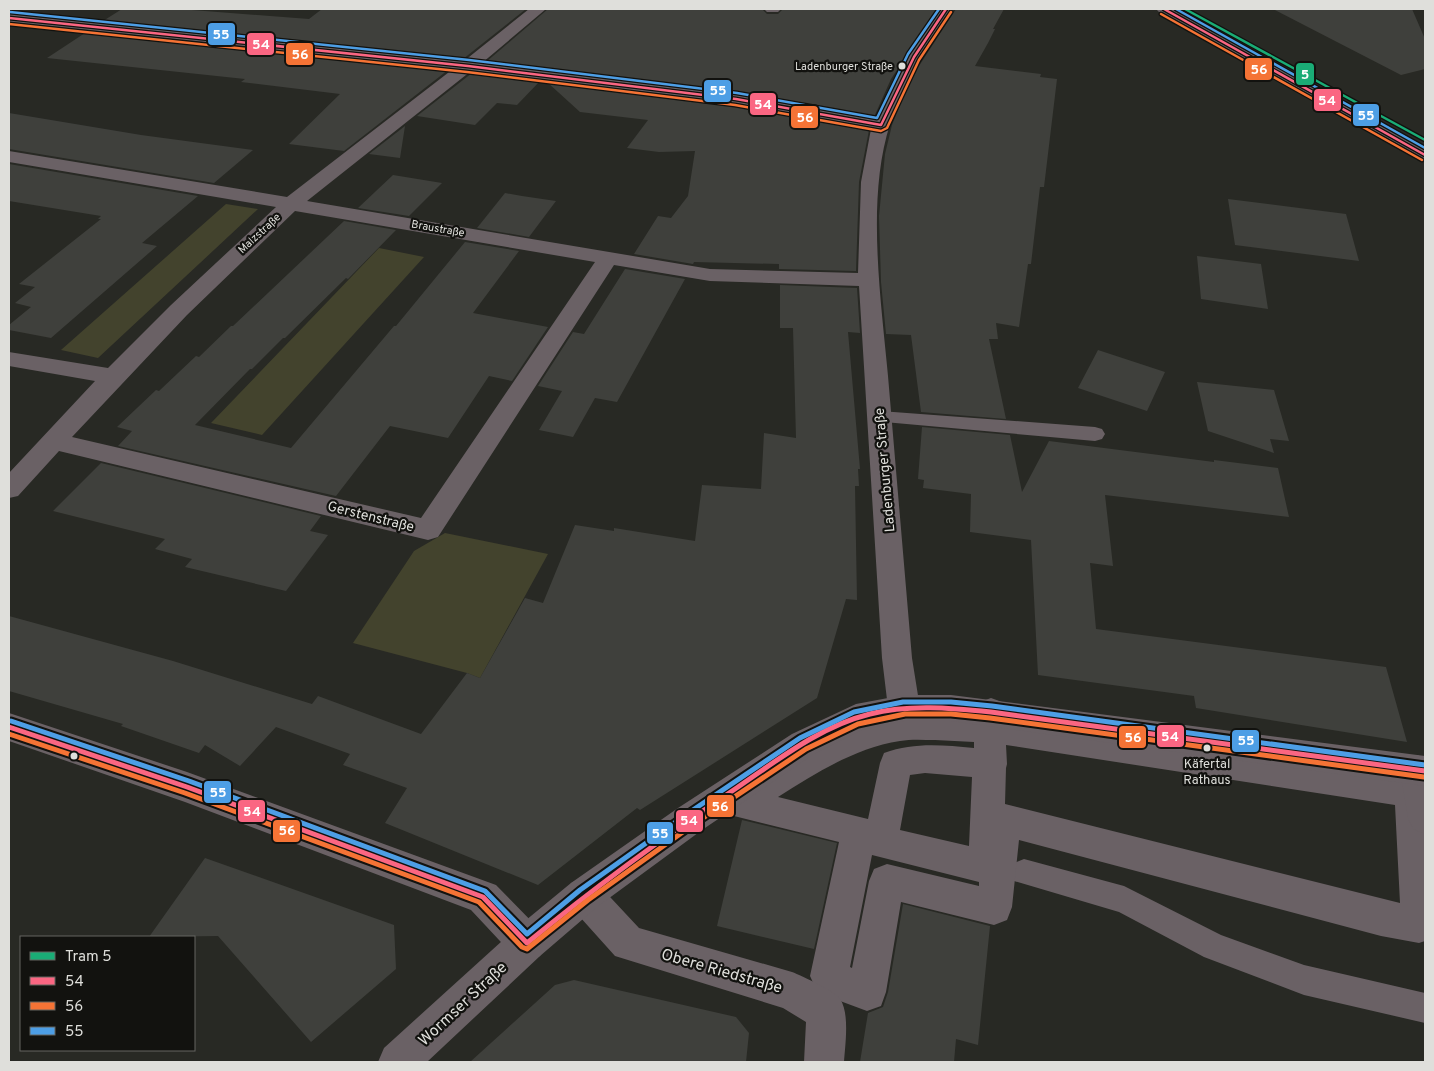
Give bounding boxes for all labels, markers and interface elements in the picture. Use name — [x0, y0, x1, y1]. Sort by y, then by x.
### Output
line badge: 55 — [207, 22, 236, 46]
text: 55 — [212, 27, 230, 44]
line badge: 54 — [246, 32, 275, 56]
text: 54 — [252, 37, 270, 54]
line badge: 56 — [285, 42, 314, 66]
text: 56 — [291, 47, 309, 64]
line badge: 56 — [1244, 57, 1273, 81]
place label: Ladenburger Straße — [795, 60, 893, 74]
marker: Ladenburger Straße — [897, 61, 907, 71]
text: 56 — [1250, 62, 1268, 79]
line badge: 5 — [1295, 62, 1315, 86]
text: 5 — [1301, 67, 1309, 84]
line badge: 55 — [703, 79, 732, 103]
text: 55 — [709, 83, 727, 100]
line badge: 54 — [1313, 88, 1342, 112]
line badge: 54 — [749, 92, 777, 116]
text: 54 — [1318, 93, 1336, 110]
text: 54 — [754, 97, 772, 114]
line badge: 55 — [1352, 103, 1380, 127]
line badge: 56 — [790, 105, 819, 129]
text: 55 — [1357, 108, 1375, 125]
text: 56 — [796, 110, 814, 127]
street label: Malzstraße — [235, 210, 284, 257]
street label: Braustraße — [410, 217, 466, 241]
street label: Ladenburger Straße — [872, 407, 899, 533]
street label: Gerstenstraße — [326, 498, 416, 536]
line badge: 54 — [1156, 724, 1185, 748]
line badge: 56 — [1118, 725, 1147, 749]
text: 54 — [1161, 729, 1179, 746]
line badge: 55 — [1231, 729, 1260, 753]
text: 56 — [1124, 730, 1142, 747]
text: 55 — [1237, 733, 1255, 750]
marker: Käfertal Rathaus — [1202, 743, 1212, 753]
unlabelled marker — [69, 751, 79, 761]
place label: Käfertal Rathaus — [1183, 757, 1231, 789]
line badge: 55 — [203, 780, 232, 804]
text: 55 — [209, 785, 227, 802]
line badge: 56 — [706, 794, 735, 818]
line badge: 54 — [237, 799, 266, 823]
text: 56 — [711, 799, 729, 816]
text: 54 — [243, 804, 261, 821]
line badge: 54 — [675, 809, 704, 833]
text: 54 — [680, 813, 698, 830]
line badge: 56 — [272, 819, 301, 843]
line badge: 55 — [646, 821, 674, 845]
text: 56 — [278, 823, 296, 840]
text: 55 — [651, 826, 669, 843]
legend — [20, 936, 195, 1051]
street label: Obere Riedstraße — [659, 945, 784, 999]
text: Tram 5 — [65, 948, 112, 967]
street label: Wormser Straße — [415, 958, 512, 1051]
text: 54 — [65, 973, 84, 992]
text: 56 — [65, 998, 83, 1017]
text: 55 — [65, 1023, 84, 1042]

